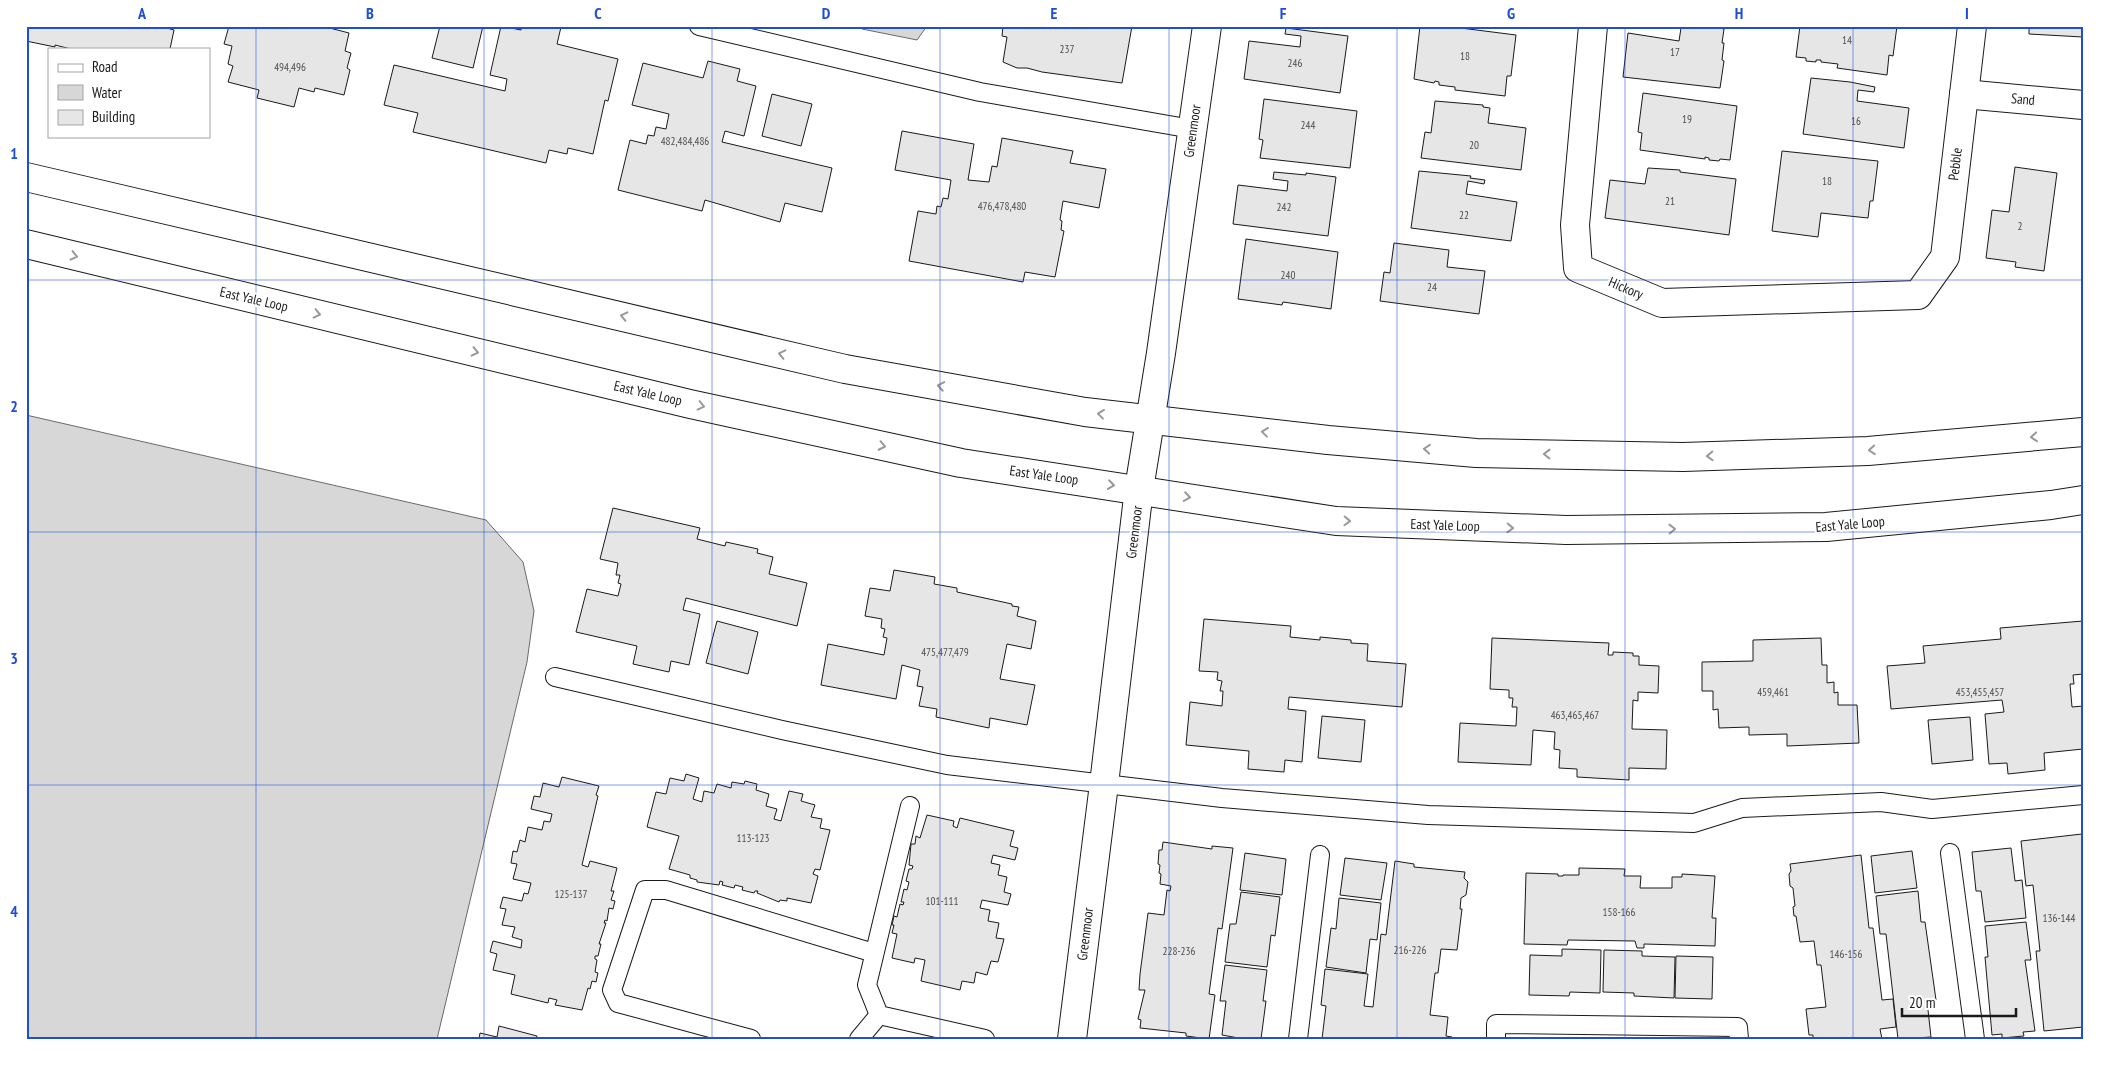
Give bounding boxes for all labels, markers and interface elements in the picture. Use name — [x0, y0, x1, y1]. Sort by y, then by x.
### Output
text: A — [137, 3, 147, 23]
text: B — [366, 3, 374, 23]
text: C — [594, 3, 602, 23]
text: D — [822, 3, 831, 23]
text: E — [1051, 3, 1058, 23]
text: F — [1280, 3, 1287, 23]
text: G — [1507, 3, 1515, 23]
text: H — [1735, 3, 1743, 23]
text: I — [1965, 3, 1969, 23]
house number: 14 — [1842, 33, 1852, 47]
house number: 237 — [1060, 42, 1074, 56]
house number: 17 — [1670, 45, 1680, 59]
legend — [48, 48, 210, 138]
house number: 18 — [1460, 49, 1470, 63]
house number: 246 — [1288, 56, 1302, 70]
text: Road — [92, 57, 118, 76]
house number: 494,496 — [274, 60, 306, 74]
text: Water — [92, 83, 123, 102]
street label: Sand — [2010, 89, 2036, 109]
street label: Greenmoor — [1179, 103, 1205, 159]
text: Building — [92, 107, 135, 126]
house number: 19 — [1682, 112, 1692, 126]
house number: 16 — [1851, 114, 1861, 128]
house number: 244 — [1301, 118, 1315, 132]
house number: 482,484,486 — [661, 134, 709, 148]
house number: 20 — [1469, 138, 1479, 152]
text: 1 — [10, 143, 18, 163]
street label: Pebble — [1944, 146, 1966, 181]
house number: 18 — [1822, 174, 1832, 188]
house number: 21 — [1665, 194, 1675, 208]
house number: 476,478,480 — [978, 199, 1026, 213]
house number: 242 — [1277, 200, 1291, 214]
house number: 22 — [1459, 208, 1469, 222]
house number: 2 — [2018, 219, 2023, 233]
one-way arrow — [69, 250, 78, 261]
house number: 240 — [1281, 268, 1295, 282]
street label: Hickory — [1606, 273, 1647, 304]
house number: 24 — [1427, 280, 1437, 294]
street label: East Yale Loop — [218, 282, 290, 316]
one-way arrow — [312, 308, 321, 319]
one-way arrow — [620, 311, 629, 322]
one-way arrow — [470, 346, 479, 357]
one-way arrow — [778, 349, 787, 360]
street label: East Yale Loop — [612, 376, 684, 410]
one-way arrow — [937, 382, 946, 392]
text: 2 — [10, 396, 18, 416]
one-way arrow — [696, 400, 705, 411]
one-way arrow — [1097, 409, 1105, 420]
one-way arrow — [1261, 427, 1269, 438]
one-way arrow — [2030, 431, 2038, 442]
one-way arrow — [878, 440, 887, 451]
one-way arrow — [1423, 443, 1431, 454]
one-way arrow — [1868, 445, 1876, 456]
one-way arrow — [1543, 449, 1551, 460]
one-way arrow — [1706, 451, 1714, 461]
street label: East Yale Loop — [1008, 461, 1080, 489]
one-way arrow — [1108, 479, 1116, 490]
one-way arrow — [1183, 491, 1191, 501]
street label: Greenmoor — [1122, 504, 1146, 560]
street label: East Yale Loop — [1815, 512, 1885, 536]
street label: East Yale Loop — [1410, 515, 1480, 535]
one-way arrow — [1344, 516, 1352, 527]
one-way arrow — [1506, 522, 1514, 533]
one-way arrow — [1669, 523, 1677, 534]
house number: 475,477,479 — [921, 645, 969, 659]
text: 3 — [10, 648, 18, 668]
house number: 459,461 — [1757, 685, 1789, 699]
house number: 453,455,457 — [1956, 685, 2004, 699]
house number: 463,465,467 — [1551, 708, 1599, 722]
house number: 113-123 — [737, 831, 769, 845]
house number: 125-137 — [555, 887, 587, 901]
house number: 101-111 — [926, 894, 958, 908]
text: 4 — [10, 901, 18, 921]
house number: 158-166 — [1603, 905, 1635, 919]
street label: Greenmoor — [1073, 906, 1097, 962]
house number: 136-144 — [2043, 911, 2075, 925]
house number: 216-226 — [1394, 943, 1426, 957]
house number: 228-236 — [1163, 944, 1195, 958]
house number: 146-156 — [1830, 947, 1862, 961]
scale bar — [1902, 985, 2015, 1017]
text: 20 m — [1909, 993, 1935, 1012]

